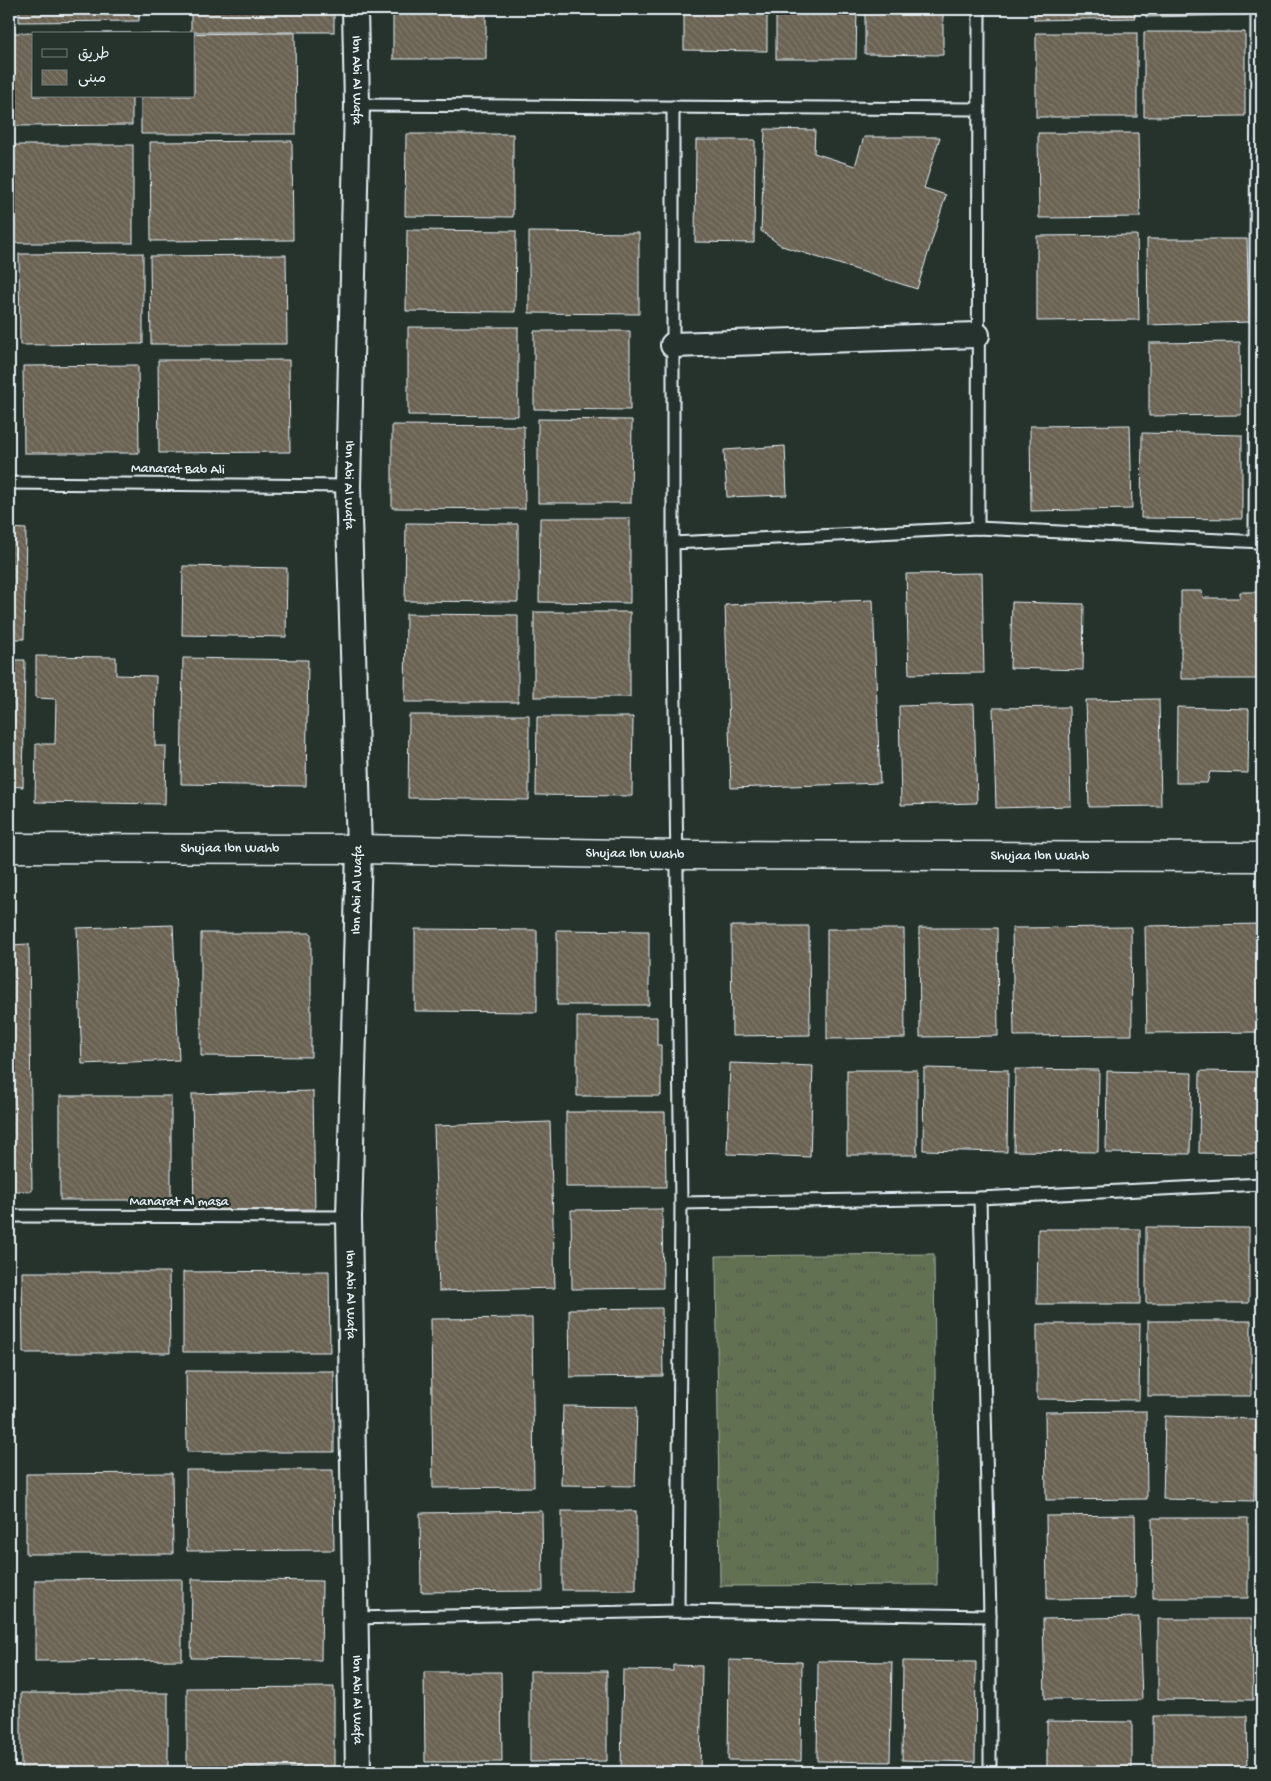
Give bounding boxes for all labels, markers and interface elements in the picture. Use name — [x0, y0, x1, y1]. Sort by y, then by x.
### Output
legend — [32, 32, 195, 98]
street label: Ibn Abi Al Wafa — [347, 35, 366, 126]
text: طريق — [78, 46, 110, 64]
text: مبنى — [78, 70, 106, 88]
street label: Ibn Abi Al Wafa — [339, 440, 358, 531]
street label: Manarat Bab Ali — [131, 461, 225, 479]
street label: Shujaa Ibn Wahb — [181, 840, 280, 857]
street label: Ibn Abi Al Wafa — [349, 844, 367, 935]
street label: Shujaa Ibn Wahb — [585, 845, 685, 864]
street label: Shujaa Ibn Wahb — [990, 848, 1090, 865]
street label: Manarat Al masa — [130, 1194, 230, 1211]
street label: Ibn Abi Al Wafa — [341, 1250, 359, 1341]
street label: Ibn Abi Al Wafa — [348, 1655, 366, 1745]

